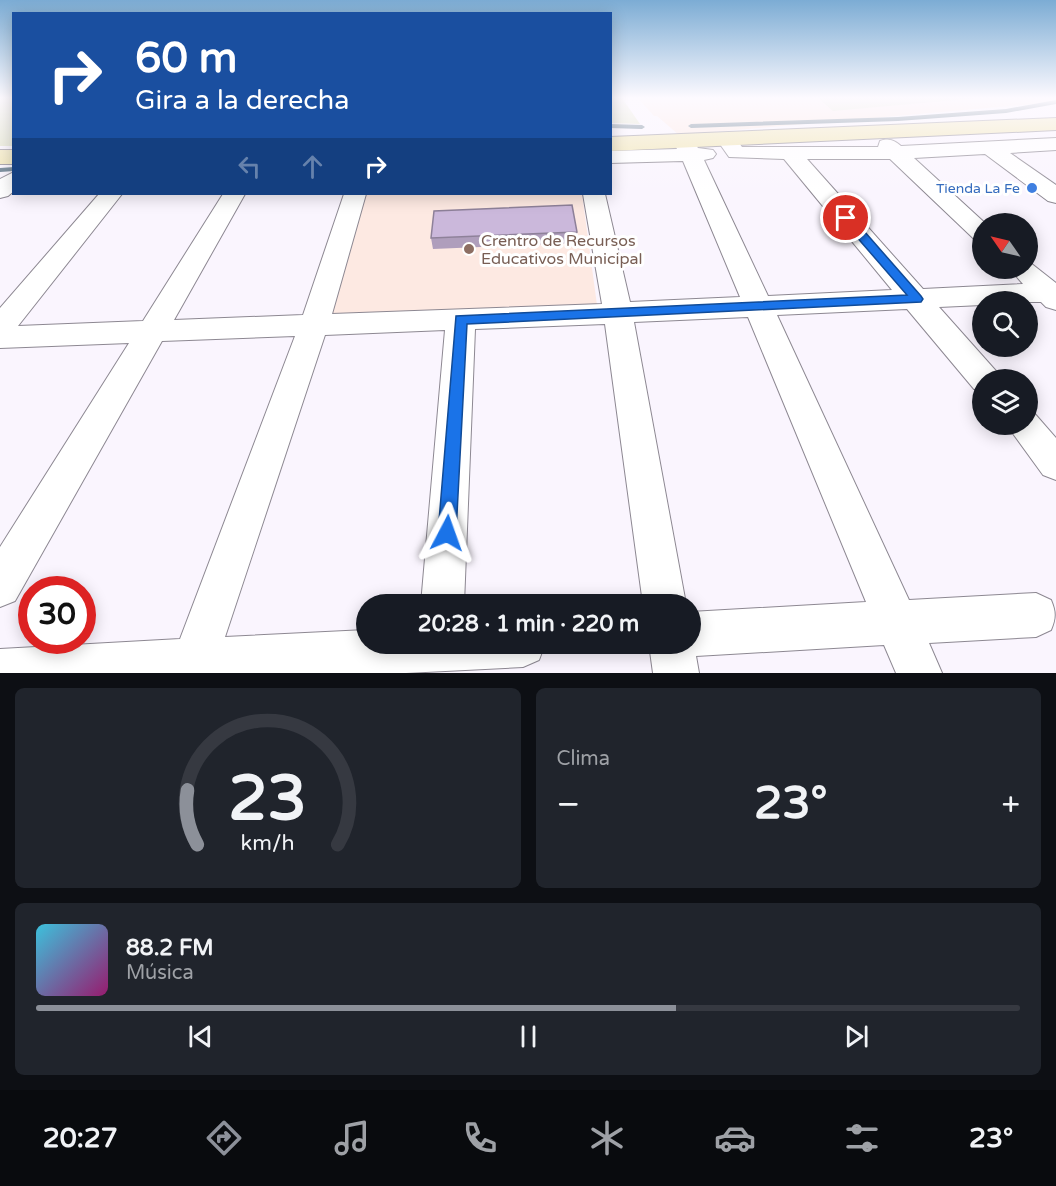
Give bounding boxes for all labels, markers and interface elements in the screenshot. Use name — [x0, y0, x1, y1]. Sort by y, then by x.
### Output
text: 60 m — [135, 33, 237, 84]
icon: right — [36, 36, 114, 114]
text: Gira a la derecha — [135, 84, 349, 117]
icon: left — [233, 150, 266, 183]
icon: ahead — [296, 150, 329, 183]
icon: right — [359, 150, 392, 183]
place label: Tienda La Fe — [936, 180, 1020, 197]
marker: Tienda La Fe — [1025, 181, 1039, 195]
pin — [820, 192, 871, 243]
icon: arrive — [829, 201, 862, 234]
north arrow — [972, 213, 1038, 279]
map controls — [972, 213, 1038, 435]
place label: Crentro de Recursos Educativos Municipal — [481, 231, 643, 269]
marker: Crentro de Recursos Educativos Municipal — [462, 242, 476, 256]
button: search — [972, 291, 1038, 357]
button: layers — [972, 369, 1038, 435]
position arrow — [415, 501, 479, 565]
speed limit sign: 30 — [18, 576, 96, 654]
text: 20:28 · 1 min · 220 m — [418, 611, 639, 637]
text: Clima — [557, 747, 610, 771]
text: 23 — [229, 762, 307, 837]
text: 23° — [754, 777, 827, 831]
text: − — [557, 785, 580, 824]
text: + — [1001, 785, 1020, 824]
text: km/h — [241, 830, 295, 856]
text: 88.2 FM — [126, 935, 214, 961]
text: Música — [126, 961, 194, 985]
icon: previous — [184, 1020, 217, 1053]
icon: pause — [512, 1020, 545, 1053]
icon: next — [840, 1020, 873, 1053]
icon: directions — [203, 1117, 245, 1159]
icon: music — [331, 1117, 373, 1159]
icon: phone — [459, 1117, 501, 1159]
icon: climate — [586, 1117, 628, 1159]
icon: car — [714, 1117, 756, 1159]
icon: filters — [841, 1117, 883, 1159]
text: 20:27 — [43, 1122, 118, 1155]
text: 23° — [969, 1122, 1013, 1155]

